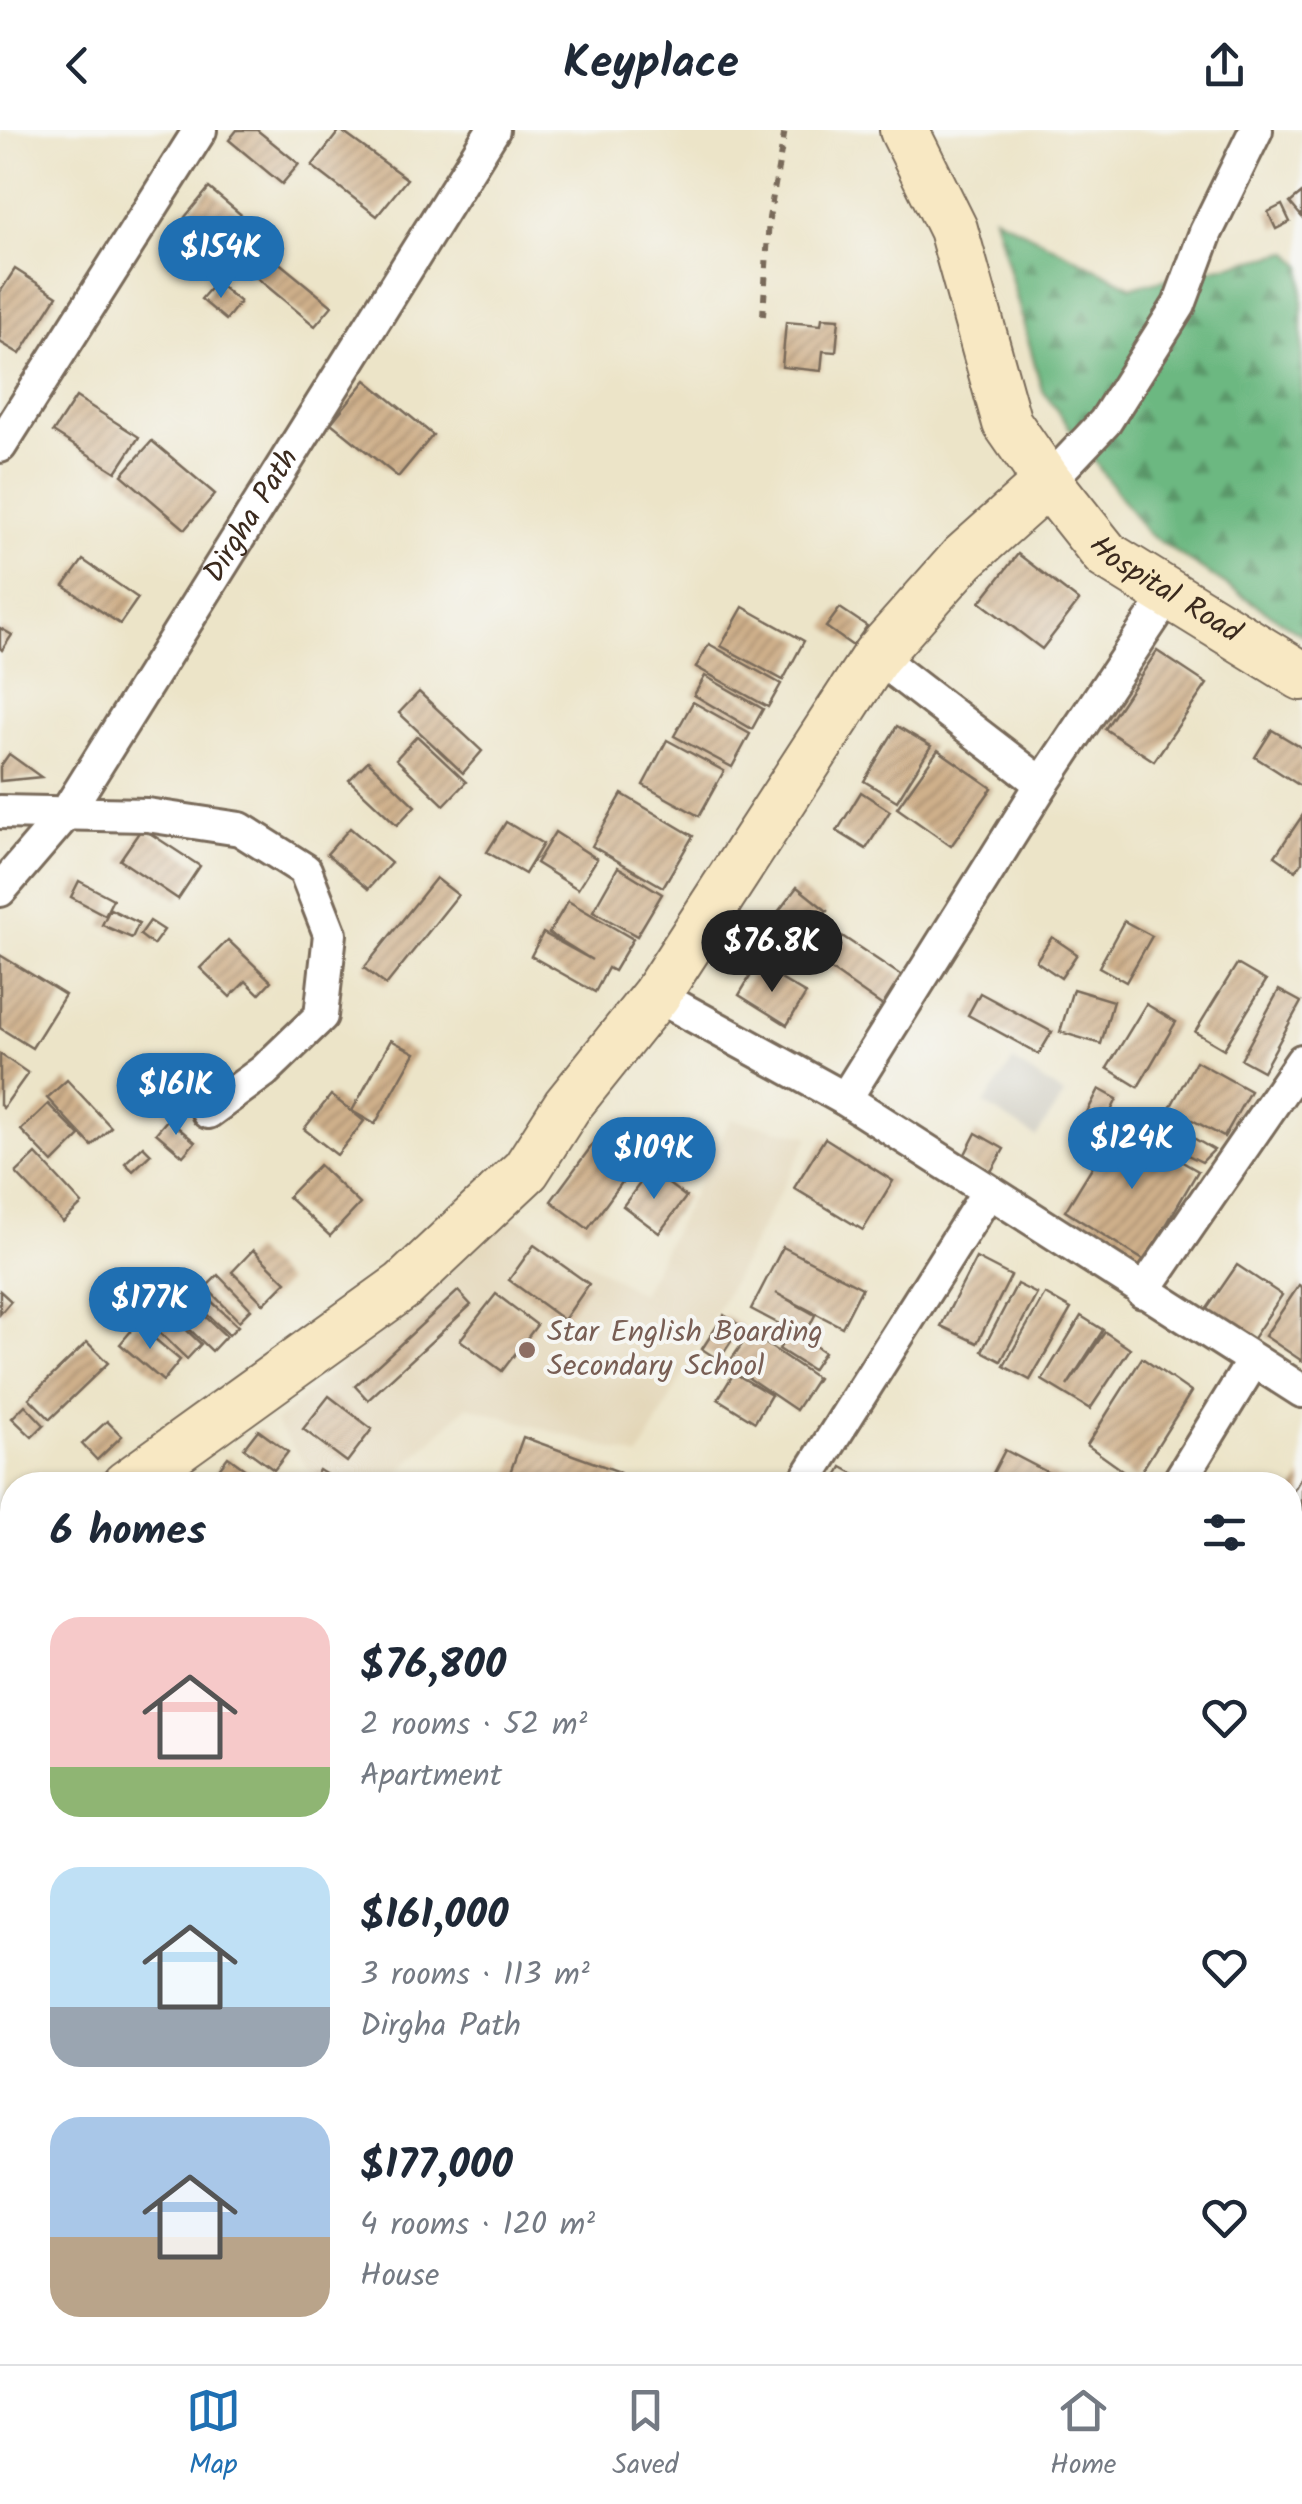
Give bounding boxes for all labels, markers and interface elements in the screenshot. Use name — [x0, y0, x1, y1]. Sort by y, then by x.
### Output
text: Keyplace — [563, 29, 739, 101]
icon: back — [50, 38, 105, 93]
icon: share — [1197, 38, 1252, 93]
pin: $154K — [151, 216, 291, 301]
text: $154K — [180, 223, 262, 274]
street label: Dirgha Path — [192, 439, 312, 593]
street label: Hospital Road — [1076, 526, 1251, 657]
pin: $76.8K — [691, 910, 853, 995]
text: $76.8K — [723, 917, 821, 968]
pin: $161K — [106, 1053, 246, 1138]
text: $161K — [139, 1060, 213, 1111]
pin: $124K — [1062, 1107, 1202, 1192]
text: $124K — [1090, 1114, 1174, 1165]
pin: $109K — [584, 1117, 724, 1202]
text: $109K — [614, 1124, 694, 1175]
pin: $177K — [80, 1267, 220, 1352]
text: $177K — [111, 1274, 189, 1325]
place label: Star English Boarding Secondary School — [547, 1309, 823, 1391]
marker: Star English Boarding Secondary School — [516, 1339, 538, 1361]
text: 6 homes — [50, 1499, 206, 1566]
icon: filters — [1197, 1505, 1252, 1560]
text: $76,800 — [360, 1633, 506, 1700]
icon: home — [130, 1657, 250, 1777]
icon: heart — [1197, 1690, 1252, 1745]
text: 2 rooms · 52 m² — [360, 1700, 587, 1751]
text: Apartment — [360, 1751, 502, 1802]
text: $161,000 — [360, 1883, 509, 1950]
icon: home — [130, 1907, 250, 2027]
icon: heart — [1197, 1940, 1252, 1995]
text: 3 rooms · 113 m² — [360, 1950, 590, 2001]
text: Dirgha Path — [360, 2001, 521, 2052]
text: $177,000 — [360, 2133, 513, 2200]
icon: home — [130, 2157, 250, 2277]
icon: heart — [1197, 2190, 1252, 2245]
text: 4 rooms · 120 m² — [360, 2200, 595, 2251]
text: House — [360, 2251, 439, 2302]
tab: Map — [186, 2383, 241, 2488]
tab: Saved — [612, 2383, 679, 2488]
tab: Home — [1050, 2383, 1116, 2488]

